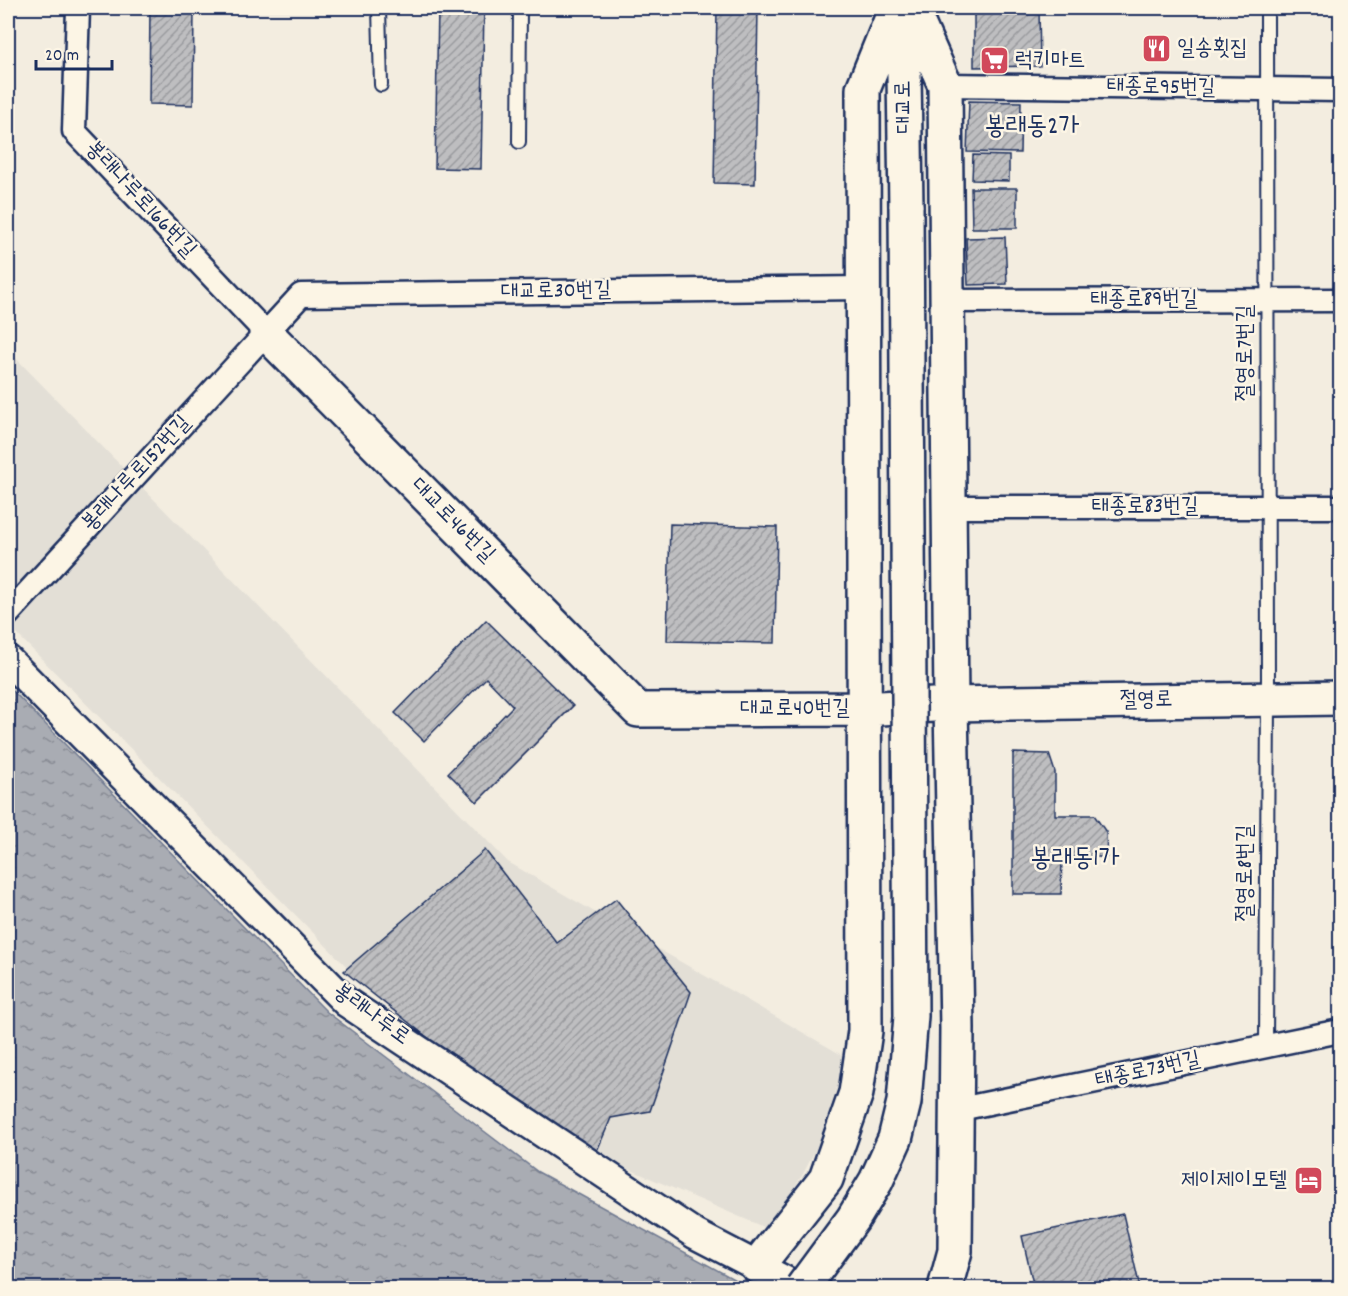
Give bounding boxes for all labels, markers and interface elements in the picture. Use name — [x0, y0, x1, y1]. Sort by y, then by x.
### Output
scale bar — [36, 33, 112, 71]
restaurant icon: 일송횟집 — [1140, 33, 1172, 65]
place label: 일송횟집 — [1177, 34, 1248, 65]
text: 20 m — [45, 44, 79, 69]
supermarket icon: 럭키마트 — [978, 45, 1010, 77]
place label: 럭키마트 — [1015, 46, 1086, 77]
street label: 태종로95번길 — [1106, 72, 1216, 104]
street label: 대교로 — [889, 80, 921, 134]
district label: 봉래동2가 — [984, 109, 1080, 146]
street label: 봉래나루로166번길 — [77, 134, 203, 266]
street label: 대교로30번길 — [501, 276, 612, 308]
street label: 태종로89번길 — [1090, 285, 1198, 316]
street label: 절영로7번길 — [1231, 304, 1262, 401]
street label: 봉래나루로152번길 — [75, 409, 199, 539]
street label: 대교로46번길 — [403, 472, 502, 571]
street label: 태종로83번길 — [1091, 492, 1199, 523]
street label: 절영로 — [1119, 685, 1173, 717]
street label: 대교로40번길 — [740, 694, 850, 725]
street label: 절영로8번길 — [1231, 824, 1262, 922]
district label: 봉래동1가 — [1030, 841, 1120, 878]
street label: 봉래나루로 — [326, 976, 416, 1054]
street label: 태종로73번길 — [1093, 1045, 1204, 1097]
hotel icon: 제이제이모텔 — [1292, 1165, 1324, 1197]
place label: 제이제이모텔 — [1181, 1166, 1287, 1197]

